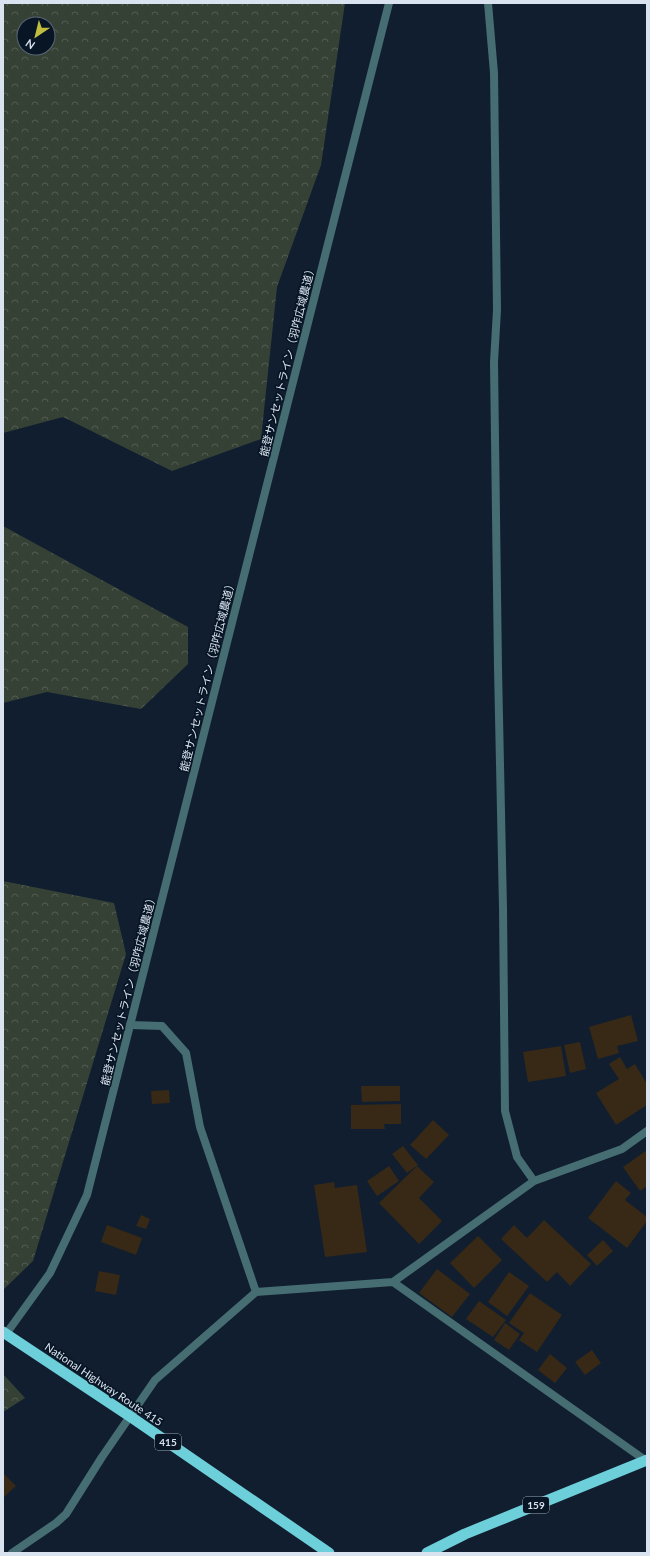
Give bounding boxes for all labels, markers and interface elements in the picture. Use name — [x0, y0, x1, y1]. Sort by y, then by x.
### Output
north arrow — [16, 16, 56, 56]
text: N — [23, 37, 37, 52]
street label: 能登サンセットライン（羽咋広域農道） — [257, 262, 317, 458]
street label: 能登サンセットライン（羽咋広域農道） — [177, 577, 237, 773]
street label: 能登サンセットライン（羽咋広域農道） — [98, 891, 158, 1087]
street label: National Highway Route 415 — [43, 1340, 165, 1428]
road number: 415 — [155, 1434, 181, 1450]
road number: 159 — [523, 1497, 549, 1513]

